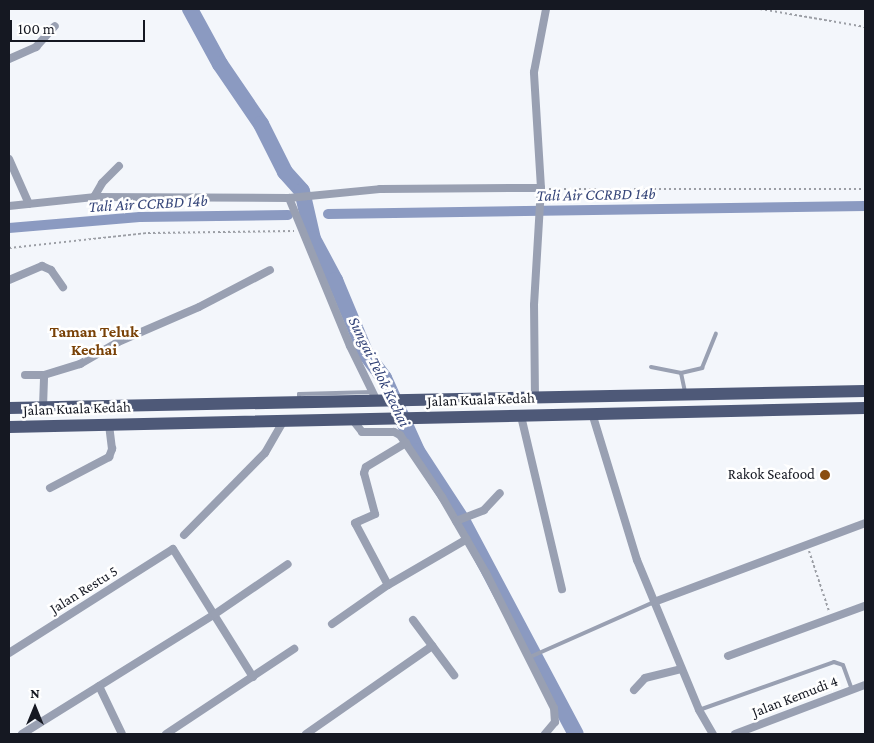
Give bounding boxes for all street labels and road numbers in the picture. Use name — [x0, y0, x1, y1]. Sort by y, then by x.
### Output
street label: Jalan Kuala Kedah — [427, 389, 535, 411]
street label: Jalan Kuala Kedah — [23, 398, 131, 420]
street label: Jalan Restu 5 — [47, 562, 121, 618]
street label: Jalan Kemudi 4 — [750, 672, 840, 722]

